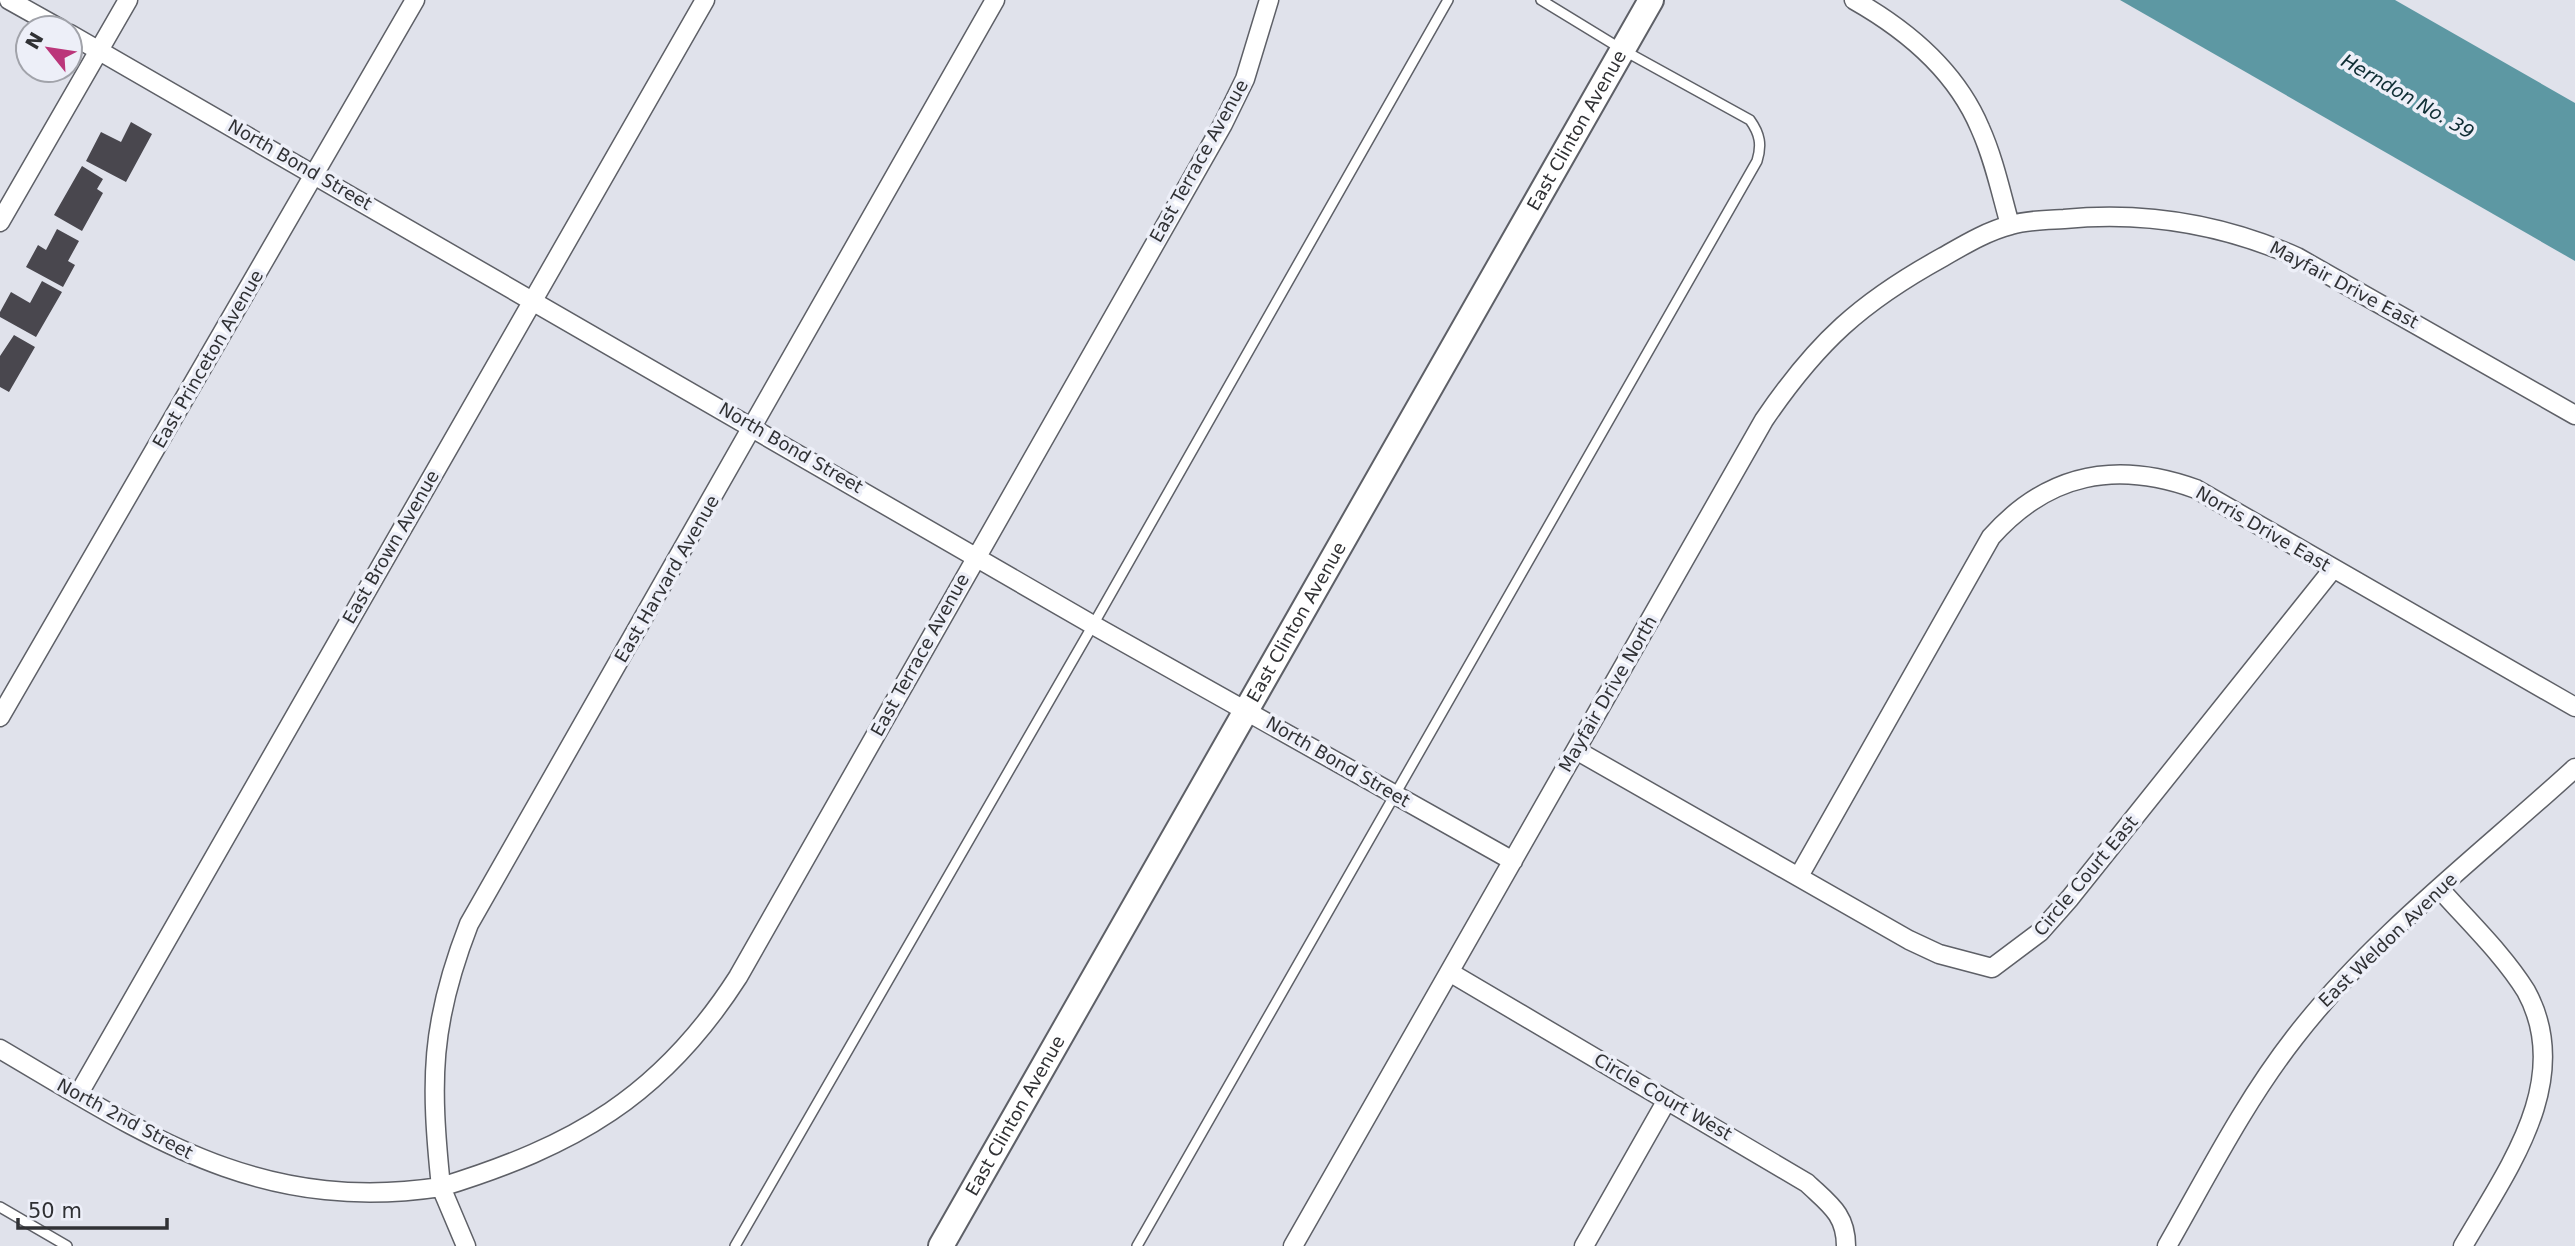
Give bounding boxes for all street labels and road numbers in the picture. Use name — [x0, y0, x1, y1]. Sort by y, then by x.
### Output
street label: East Clinton Avenue — [1522, 46, 1630, 214]
street label: East Terrace Avenue — [1145, 76, 1252, 246]
street label: North Bond Street — [225, 115, 376, 214]
street label: Mayfair Drive East — [2266, 236, 2422, 333]
street label: East Princeton Avenue — [148, 266, 267, 451]
street label: North Bond Street — [716, 398, 867, 497]
street label: East Brown Avenue — [338, 466, 443, 627]
street label: Norris Drive East — [2192, 482, 2334, 576]
street label: East Harvard Avenue — [610, 492, 723, 666]
street label: East Clinton Avenue — [1242, 538, 1350, 706]
street label: East Terrace Avenue — [866, 570, 973, 740]
street label: Mayfair Drive North — [1554, 612, 1661, 776]
street label: North Bond Street — [1263, 712, 1414, 811]
street label: Circle Court East — [2029, 811, 2142, 940]
street label: East Weldon Avenue — [2314, 868, 2461, 1011]
street label: East Clinton Avenue — [961, 1032, 1069, 1199]
street label: Circle Court West — [1591, 1049, 1736, 1145]
street label: North 2nd Street — [54, 1074, 197, 1163]

